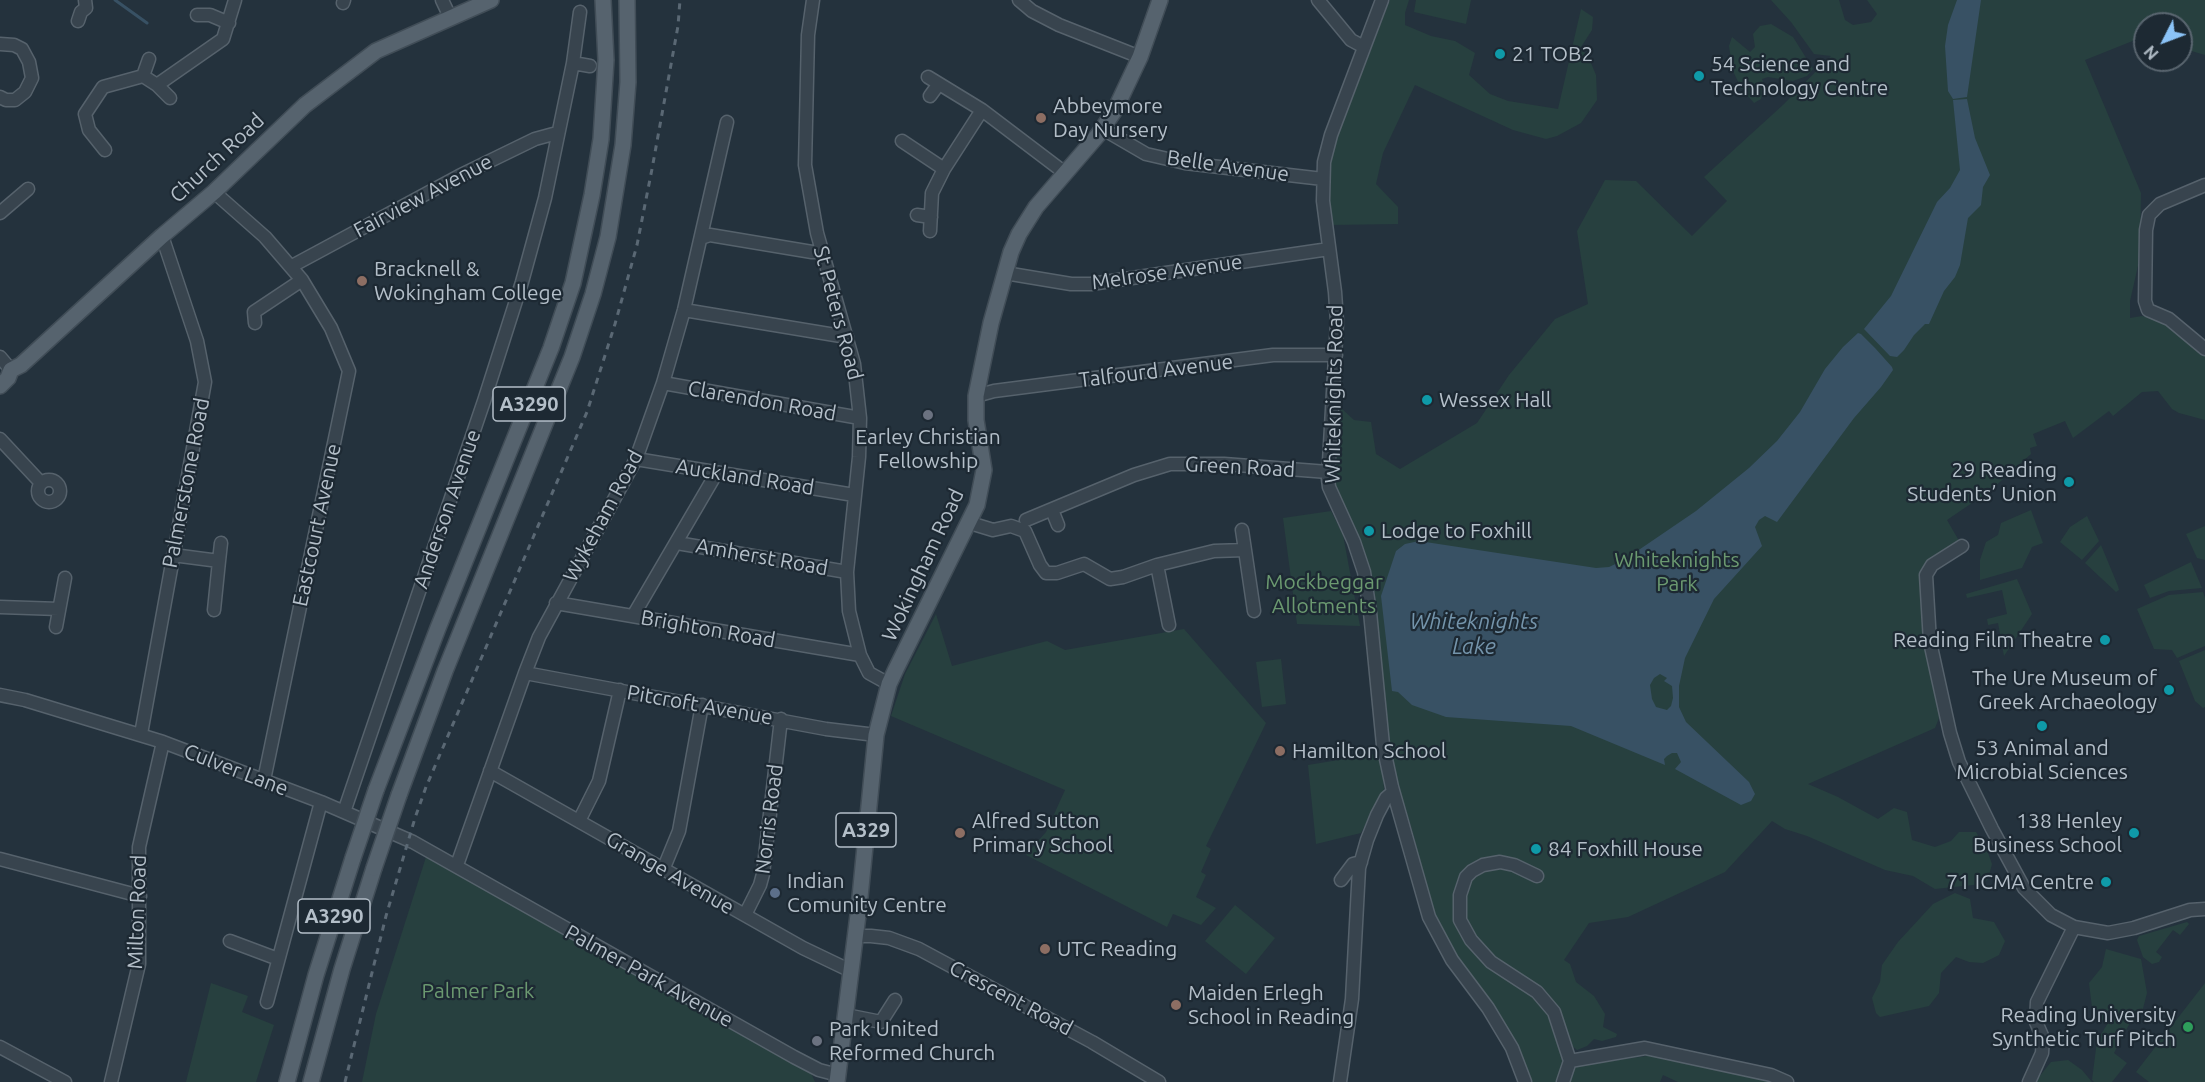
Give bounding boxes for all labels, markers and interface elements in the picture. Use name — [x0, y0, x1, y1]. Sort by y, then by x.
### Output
north arrow — [2133, 12, 2193, 72]
place label: 21 TOB2 — [1512, 41, 1593, 67]
text: N — [2140, 42, 2162, 63]
marker: 21 TOB2 — [1493, 47, 1507, 61]
place label: 54 Science and Technology Centre — [1711, 51, 1888, 101]
marker: 54 Science and Technology Centre — [1692, 69, 1706, 83]
place label: Abbeymore Day Nursery — [1053, 93, 1168, 143]
street label: Church Road — [165, 108, 269, 208]
marker: Abbeymore Day Nursery — [1034, 111, 1048, 125]
street label: Belle Avenue — [1165, 145, 1291, 187]
street label: Fairview Avenue — [349, 149, 497, 243]
street label: St Peters Road — [808, 243, 868, 383]
street label: Melrose Avenue — [1090, 249, 1244, 295]
place label: Bracknell & Wokingham College — [374, 256, 562, 306]
marker: Bracknell & Wokingham College — [355, 274, 369, 288]
street label: Whiteknights Road — [1320, 304, 1348, 484]
street label: Talfourd Avenue — [1077, 349, 1235, 393]
street label: Clarendon Road — [686, 376, 838, 426]
road number: A3290 — [493, 387, 565, 421]
place label: Wessex Hall — [1439, 387, 1551, 413]
marker: Wessex Hall — [1420, 393, 1434, 407]
street label: Palmerstone Road — [157, 396, 215, 570]
marker: Earley Christian Fellowship — [921, 408, 935, 422]
place label: Earley Christian Fellowship — [855, 424, 1001, 474]
street label: Anderson Avenue — [408, 426, 486, 592]
street label: Eastcourt Avenue — [287, 441, 347, 609]
street label: Wykeham Road — [558, 446, 648, 586]
street label: Green Road — [1184, 452, 1296, 482]
street label: Auckland Road — [674, 454, 816, 500]
place label: 29 Reading Students’ Union — [1907, 457, 2057, 507]
marker: 29 Reading Students’ Union — [2062, 475, 2076, 489]
street label: Wokingham Road — [877, 485, 969, 645]
place label: Lodge to Foxhill — [1381, 518, 1532, 544]
marker: Lodge to Foxhill — [1362, 524, 1376, 538]
street label: Amherst Road — [694, 533, 830, 581]
park label: Whiteknights Park — [1614, 547, 1740, 597]
park label: Mockbeggar Allotments — [1265, 569, 1383, 619]
street label: Brighton Road — [639, 605, 777, 653]
water label: Whiteknights Lake — [1410, 609, 1538, 660]
place label: Reading Film Theatre — [1893, 627, 2093, 653]
marker: Reading Film Theatre — [2098, 633, 2112, 647]
place label: The Ure Museum of Greek Archaeology — [1972, 665, 2157, 715]
street label: Pitcroft Avenue — [625, 680, 775, 730]
marker: The Ure Museum of Greek Archaeology — [2162, 683, 2176, 697]
marker: 53 Animal and Microbial Sciences — [2035, 719, 2049, 733]
place label: 53 Animal and Microbial Sciences — [1956, 735, 2128, 785]
place label: Hamilton School — [1292, 738, 1446, 764]
street label: Culver Lane — [180, 739, 292, 801]
marker: Hamilton School — [1273, 744, 1287, 758]
street label: Norris Road — [750, 763, 788, 875]
place label: Alfred Sutton Primary School — [972, 808, 1113, 858]
place label: 138 Henley Business School — [1973, 808, 2122, 858]
road number: A329 — [836, 813, 896, 847]
street label: Grange Avenue — [601, 826, 739, 920]
marker: Alfred Sutton Primary School — [953, 826, 967, 840]
marker: 138 Henley Business School — [2127, 826, 2141, 840]
place label: 84 Foxhill House — [1548, 836, 1703, 862]
marker: 84 Foxhill House — [1529, 842, 1543, 856]
street label: Milton Road — [122, 854, 152, 970]
place label: Indian Comunity Centre — [787, 868, 947, 918]
place label: 71 ICMA Centre — [1946, 869, 2094, 895]
marker: 71 ICMA Centre — [2099, 875, 2113, 889]
marker: Indian Comunity Centre — [768, 886, 782, 900]
road number: A3290 — [298, 899, 370, 933]
street label: Palmer Park Avenue — [560, 919, 738, 1033]
place label: UTC Reading — [1057, 936, 1177, 962]
marker: UTC Reading — [1038, 942, 1052, 956]
street label: Crescent Road — [945, 955, 1077, 1041]
park label: Palmer Park — [422, 978, 534, 1004]
place label: Maiden Erlegh School in Reading — [1188, 980, 1354, 1030]
marker: Maiden Erlegh School in Reading — [1169, 998, 1183, 1012]
place label: Reading University Synthetic Turf Pitch — [1992, 1002, 2176, 1052]
place label: Park United Reformed Church — [829, 1016, 995, 1066]
marker: Reading University Synthetic Turf Pitch — [2181, 1020, 2195, 1034]
marker: Park United Reformed Church — [810, 1034, 824, 1048]

